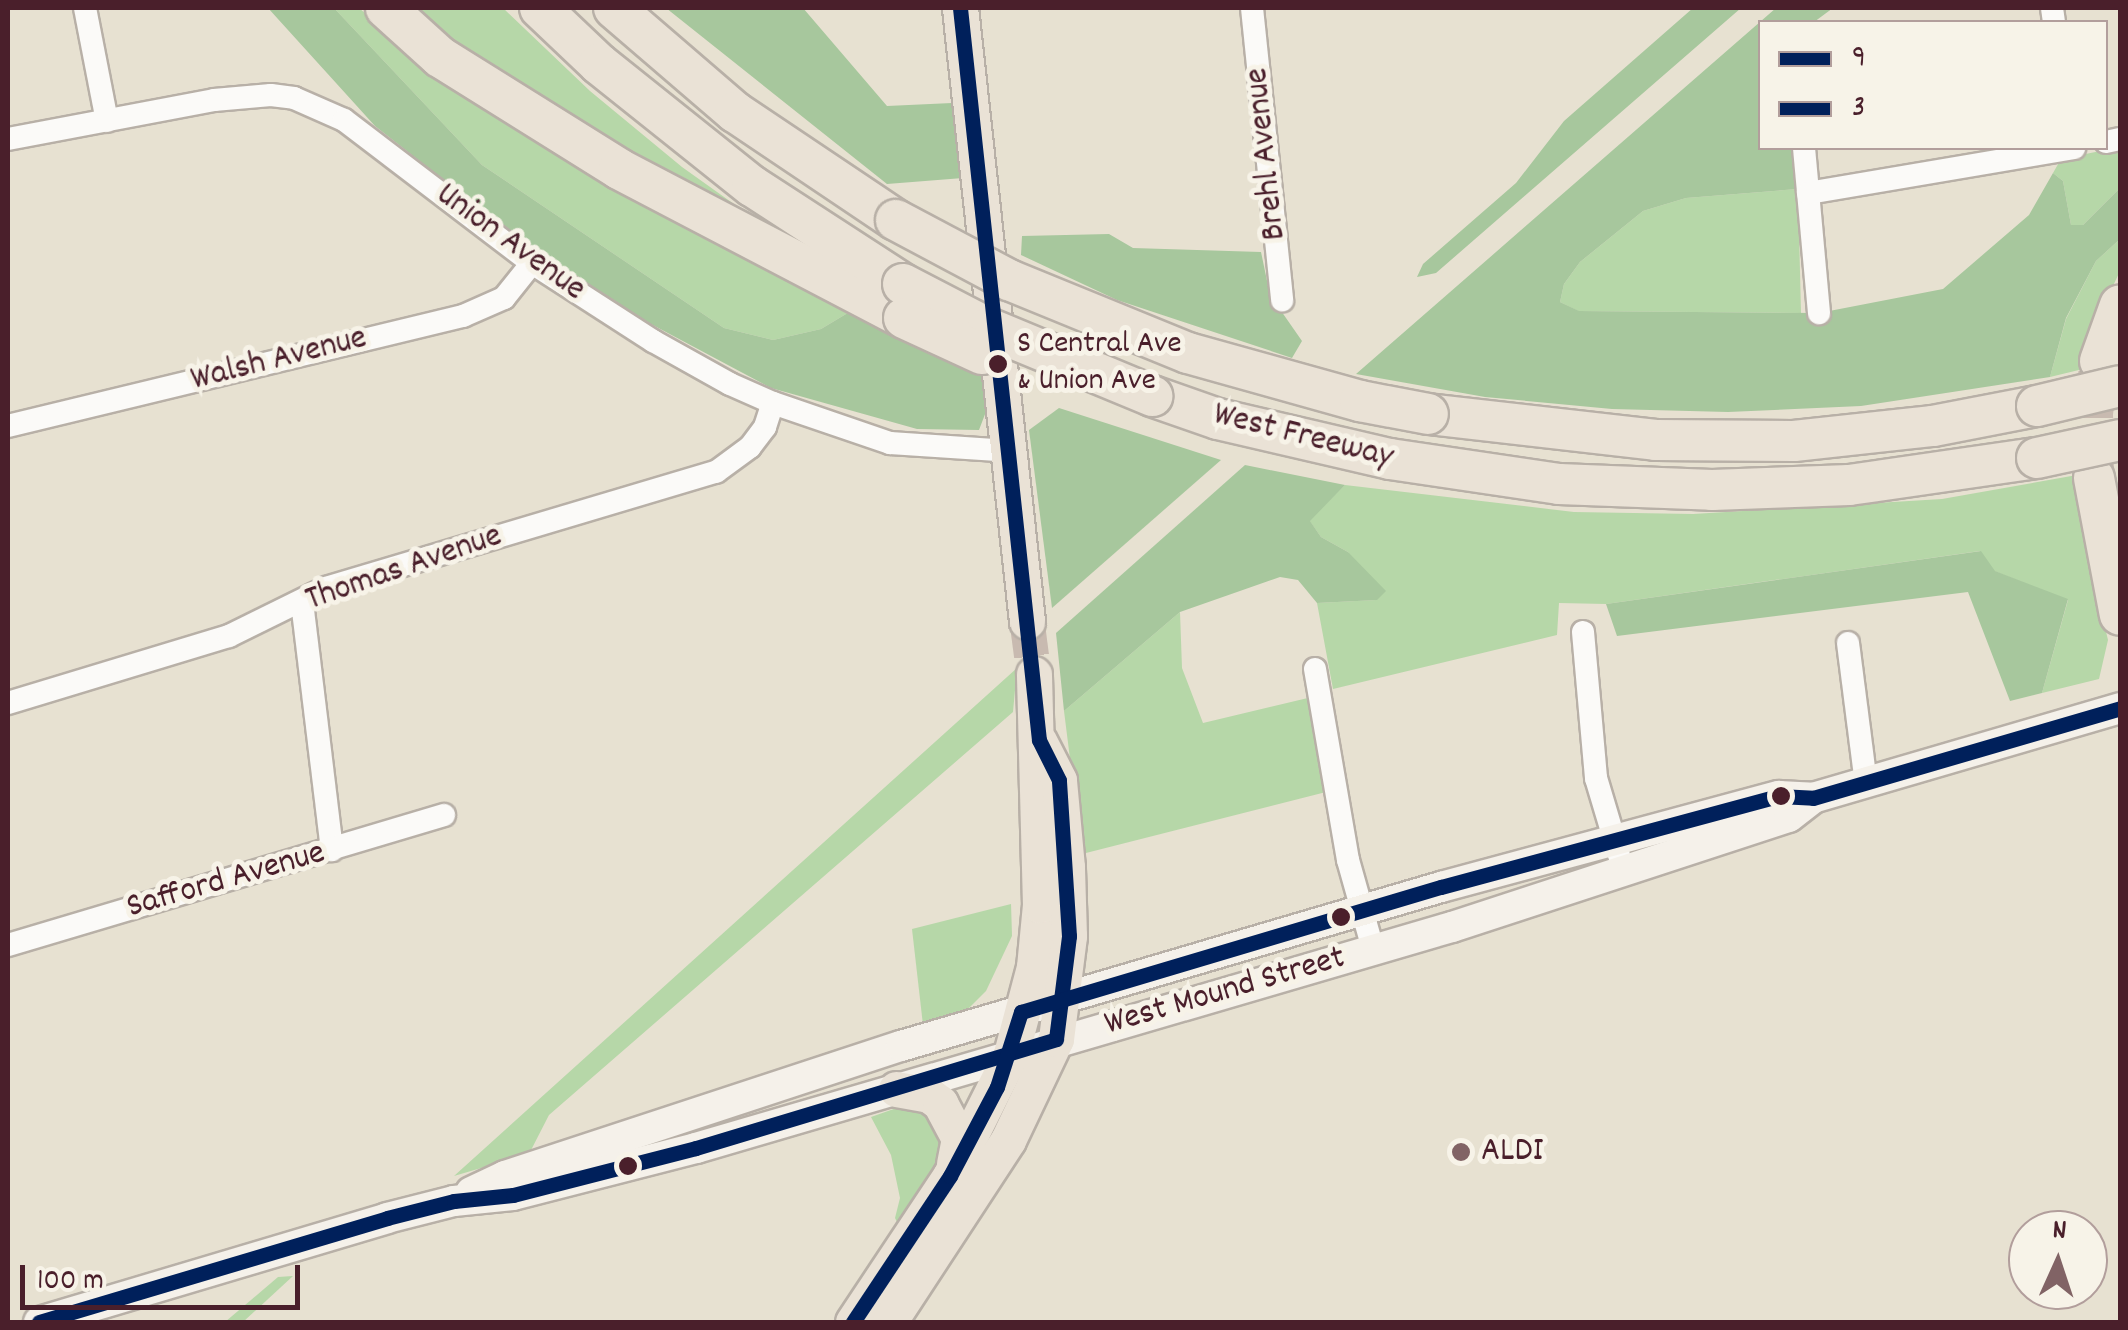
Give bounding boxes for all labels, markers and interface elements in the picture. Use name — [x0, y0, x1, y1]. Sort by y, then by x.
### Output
legend — [1758, 20, 2108, 150]
text: 9 — [1852, 38, 1866, 81]
street label: Brehl Avenue — [1237, 66, 1297, 242]
text: 3 — [1852, 88, 1865, 131]
street label: Union Avenue — [427, 175, 593, 311]
street label: Walsh Avenue — [187, 318, 371, 402]
place label: S Central Ave & Union Ave — [1017, 327, 1182, 402]
marker: S Central Ave & Union Ave — [988, 354, 1008, 374]
street label: West Freeway — [1209, 394, 1397, 480]
street label: Thomas Avenue — [300, 516, 508, 622]
unlabelled marker — [1771, 786, 1791, 806]
street label: Safford Avenue — [122, 833, 330, 929]
unlabelled marker — [1331, 907, 1351, 927]
street label: West Mound Street — [1100, 938, 1350, 1046]
place label: ALDI — [1481, 1131, 1543, 1173]
marker: ALDI — [1450, 1141, 1472, 1163]
unlabelled marker — [618, 1156, 638, 1176]
north arrow — [2008, 1210, 2108, 1310]
text: N — [2052, 1212, 2067, 1252]
scale bar — [25, 1245, 305, 1307]
text: 100 m — [37, 1261, 104, 1304]

